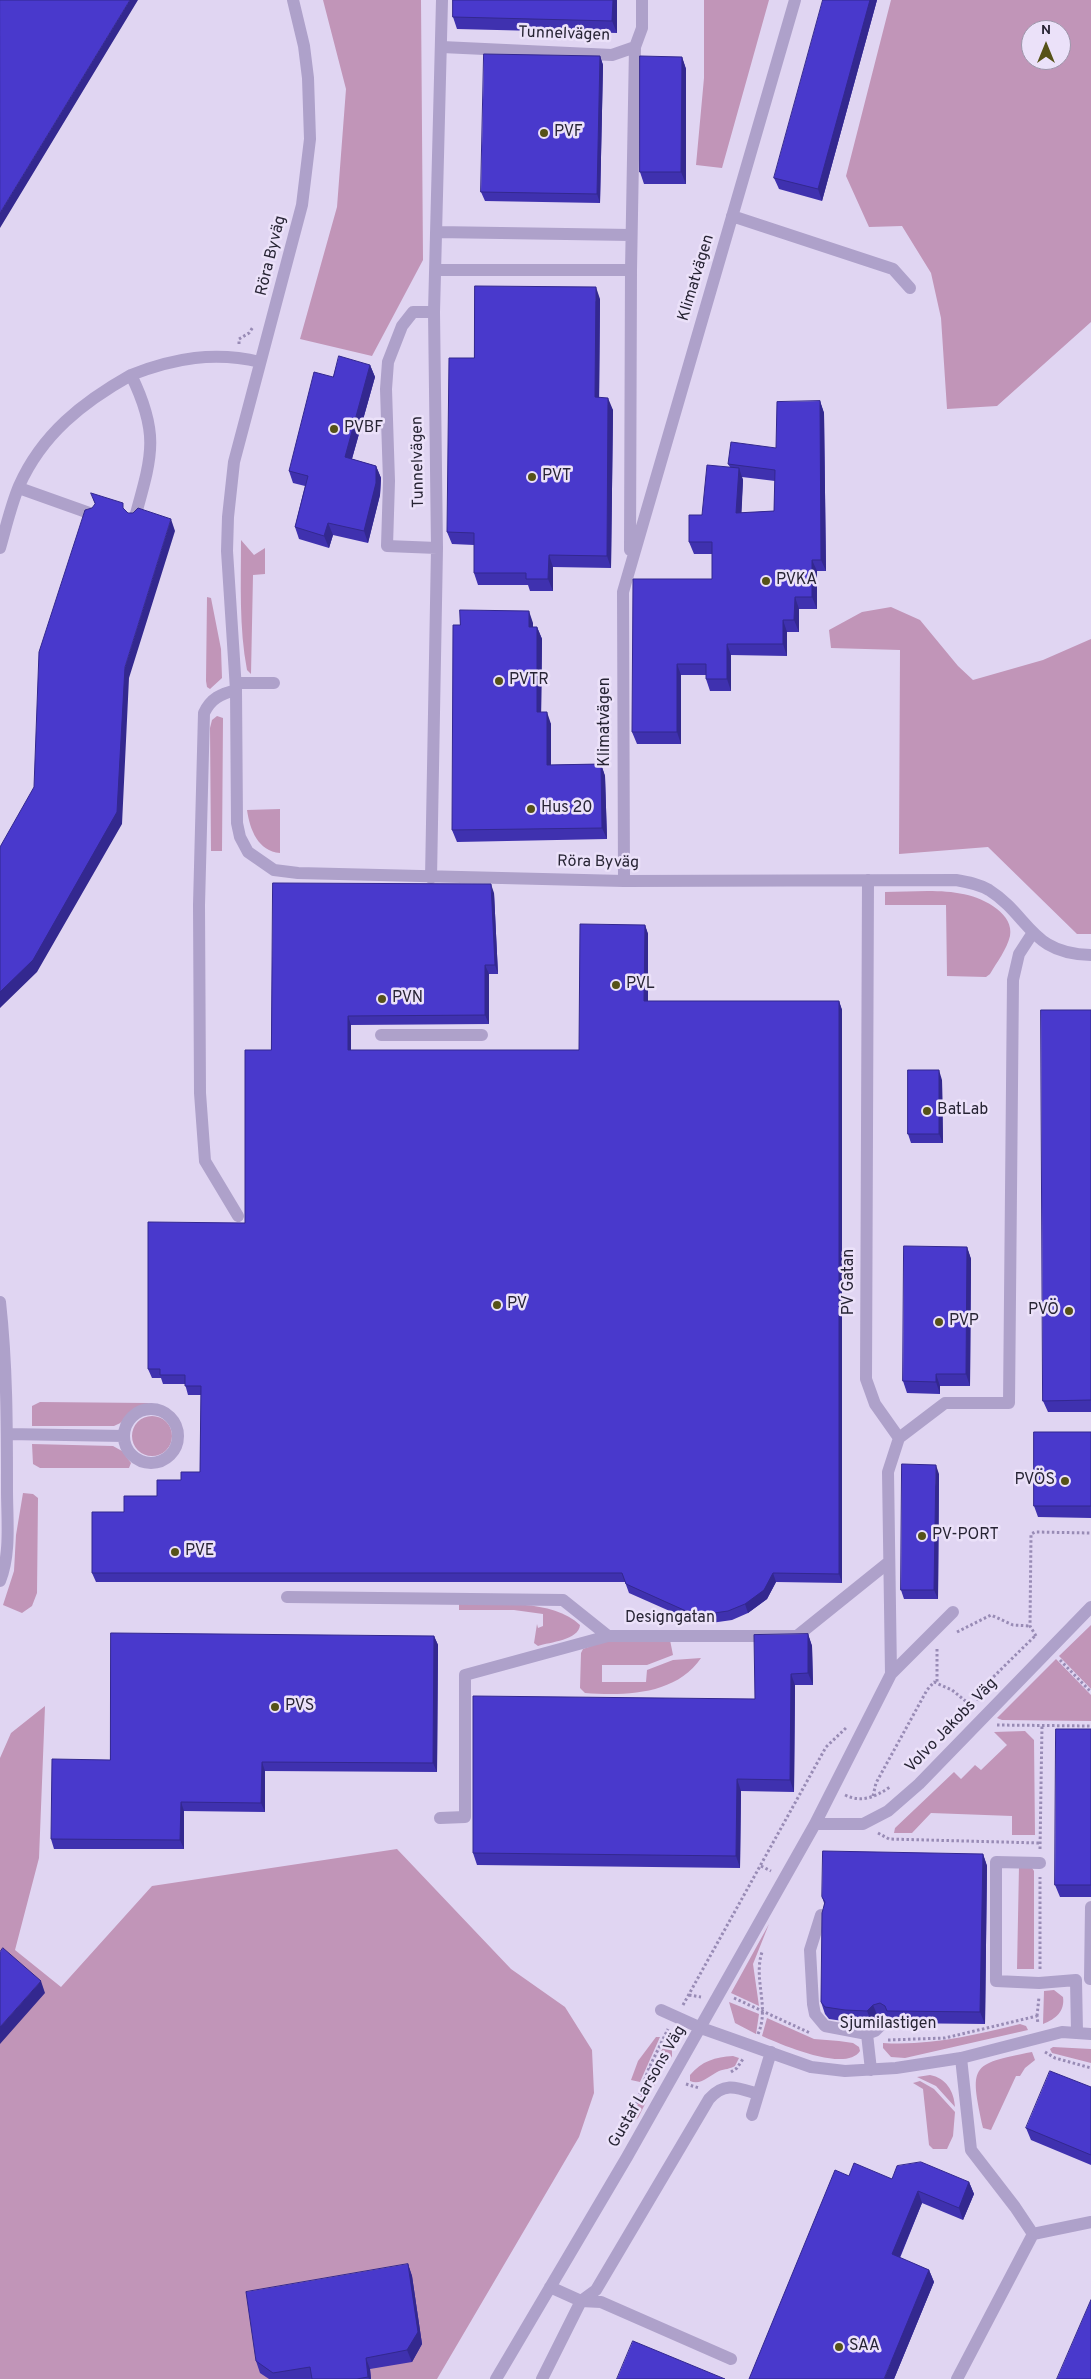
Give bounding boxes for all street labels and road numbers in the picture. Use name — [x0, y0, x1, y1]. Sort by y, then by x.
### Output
street label: Tunnelvägen — [518, 24, 610, 46]
street label: Röra Byväg — [253, 214, 291, 298]
street label: Klimatvägen — [675, 232, 719, 324]
street label: Tunnelvägen — [409, 416, 429, 508]
street label: Klimatvägen — [596, 677, 616, 767]
street label: Röra Byväg — [557, 853, 639, 873]
street label: PV Gatan — [840, 1249, 860, 1315]
street label: Designgatan — [625, 1609, 715, 1629]
street label: Volvo Jakobs Väg — [902, 1675, 1002, 1777]
street label: Sjumilastigen — [840, 2015, 936, 2035]
street label: Gustaf Larsons Väg — [605, 2023, 691, 2151]

